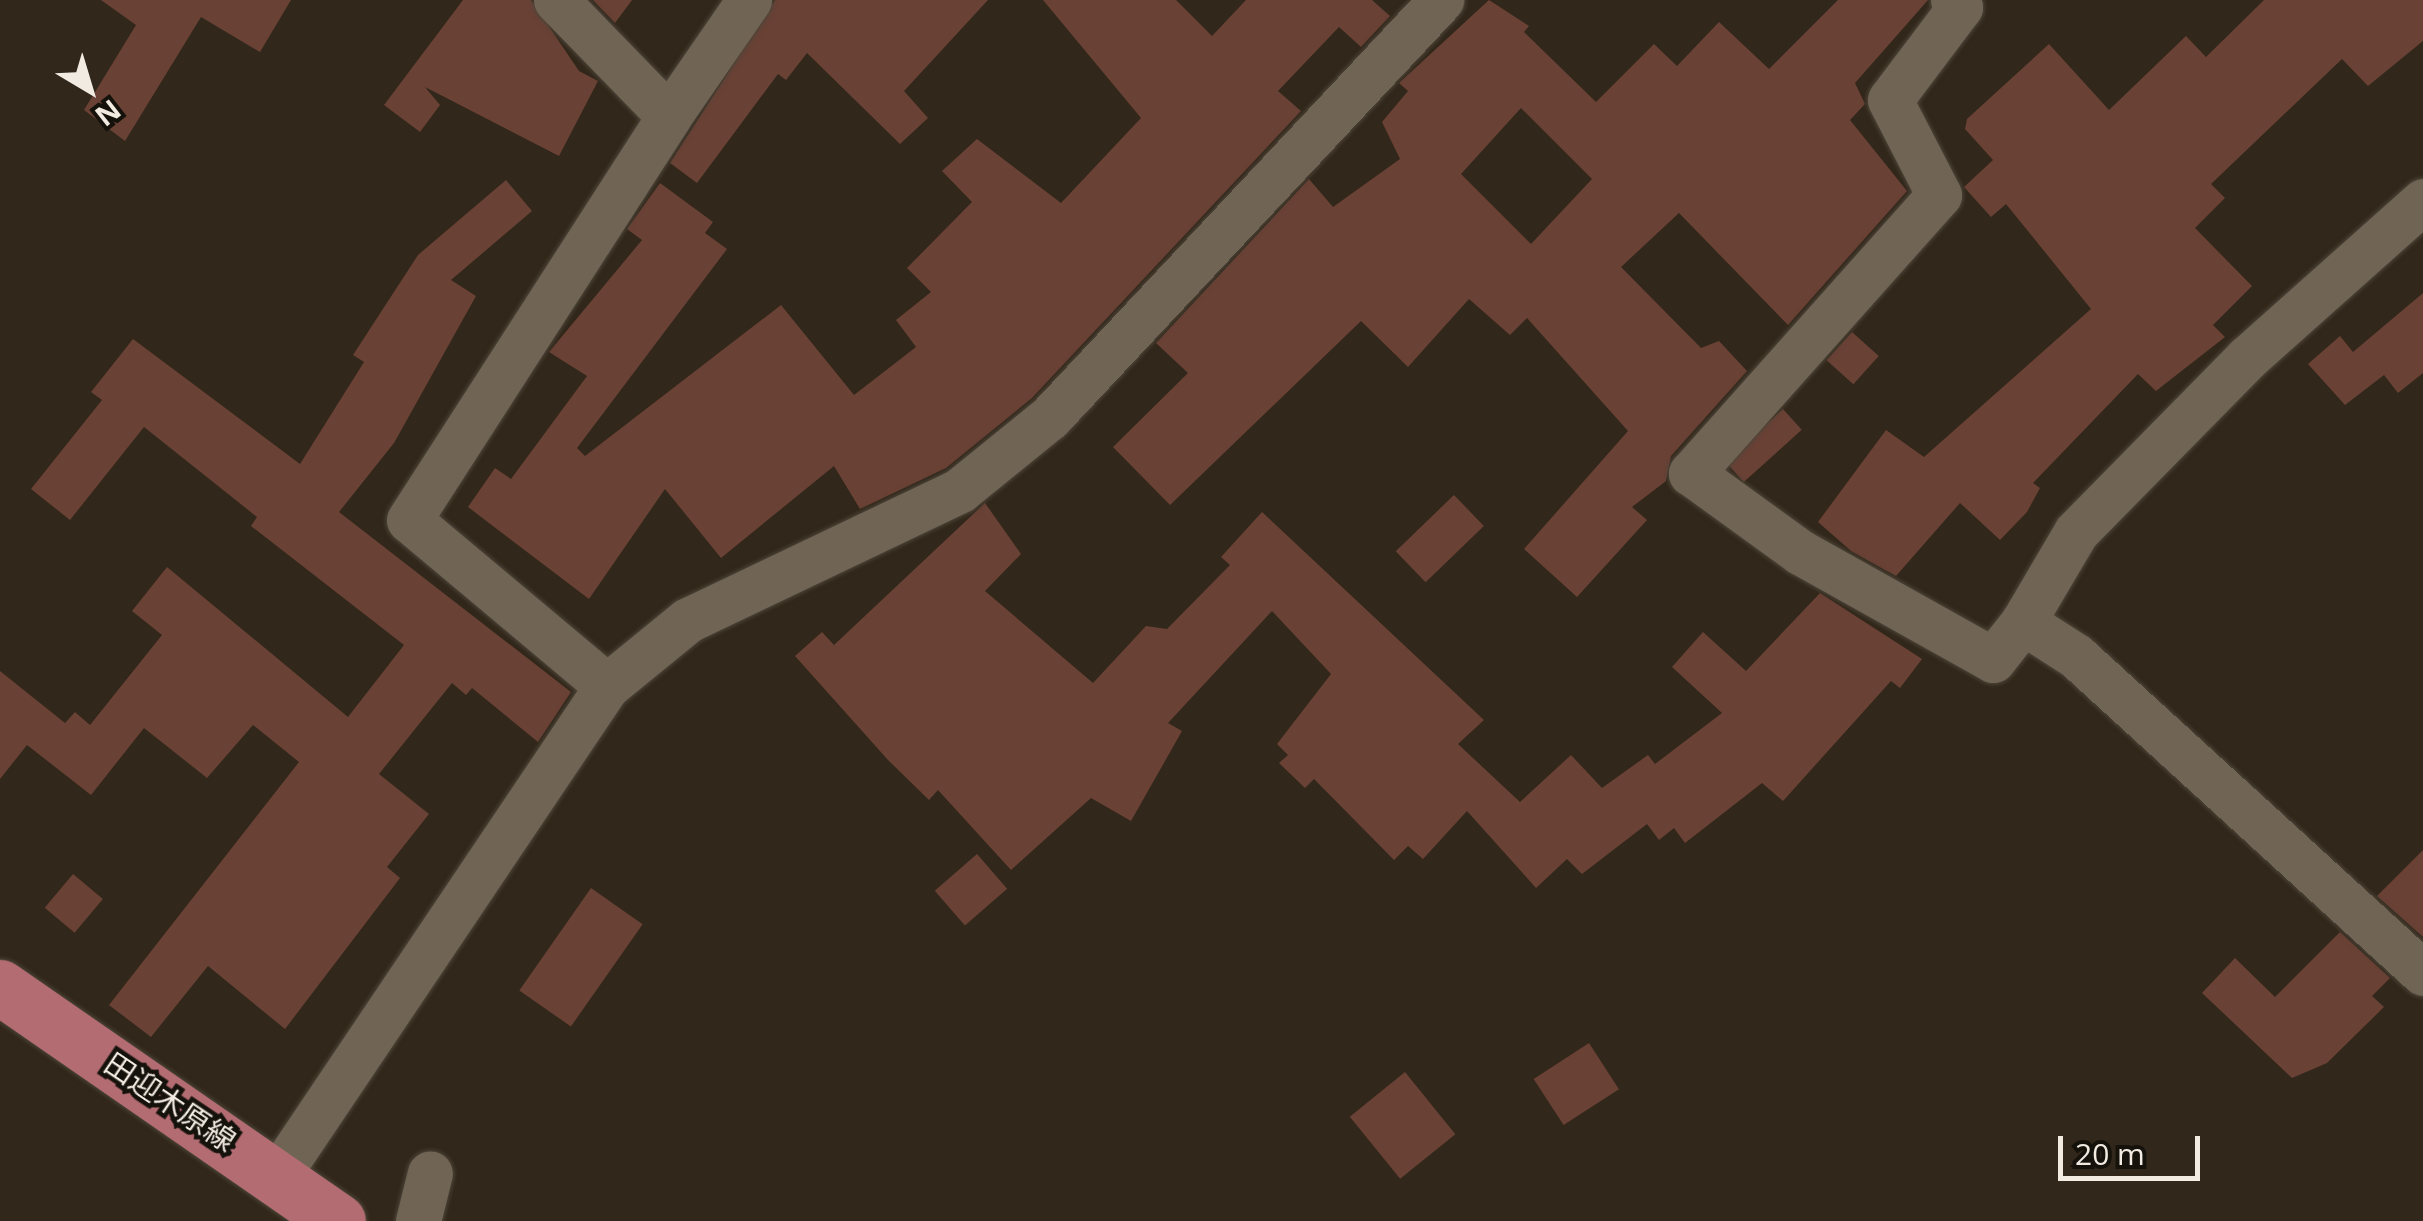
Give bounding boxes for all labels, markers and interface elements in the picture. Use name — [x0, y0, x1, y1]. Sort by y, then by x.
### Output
north arrow — [40, 40, 140, 140]
text: N — [88, 92, 129, 136]
street label: 田迎木原線 — [98, 1045, 242, 1159]
scale bar — [2063, 1116, 2206, 1178]
text: 20 m — [2075, 1133, 2145, 1174]

